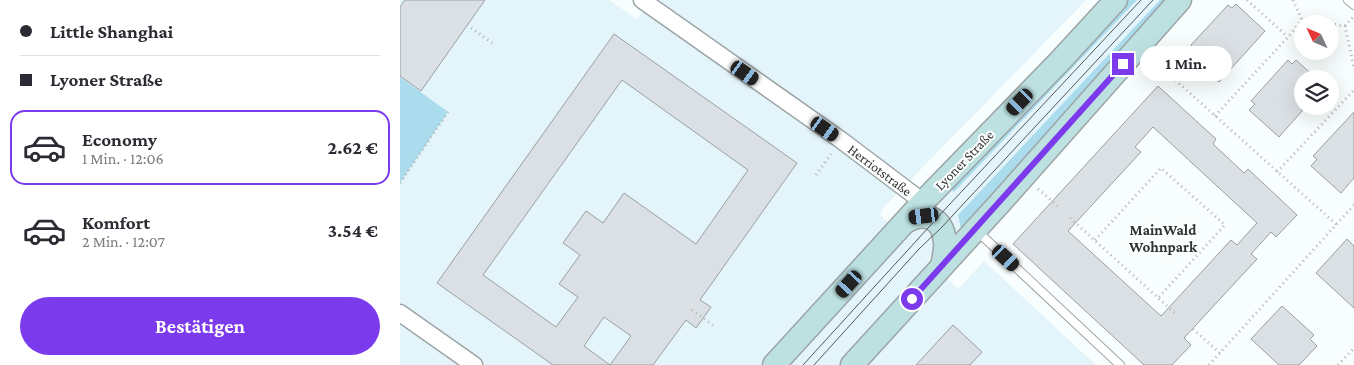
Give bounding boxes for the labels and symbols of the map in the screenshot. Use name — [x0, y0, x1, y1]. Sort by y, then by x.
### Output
north arrow — [1294, 15, 1339, 60]
callout: 1 Min. — [1140, 46, 1233, 82]
route end — [1112, 53, 1134, 75]
car — [728, 58, 761, 88]
car — [1004, 86, 1035, 118]
car — [808, 114, 841, 144]
street label: Lyoner Straße — [931, 127, 997, 193]
street label: Herriotstraße — [845, 141, 915, 199]
car — [908, 207, 939, 225]
district label: MainWald Wohnpark — [1128, 222, 1198, 255]
car — [989, 242, 1022, 274]
car — [833, 268, 864, 300]
route start — [901, 288, 923, 310]

